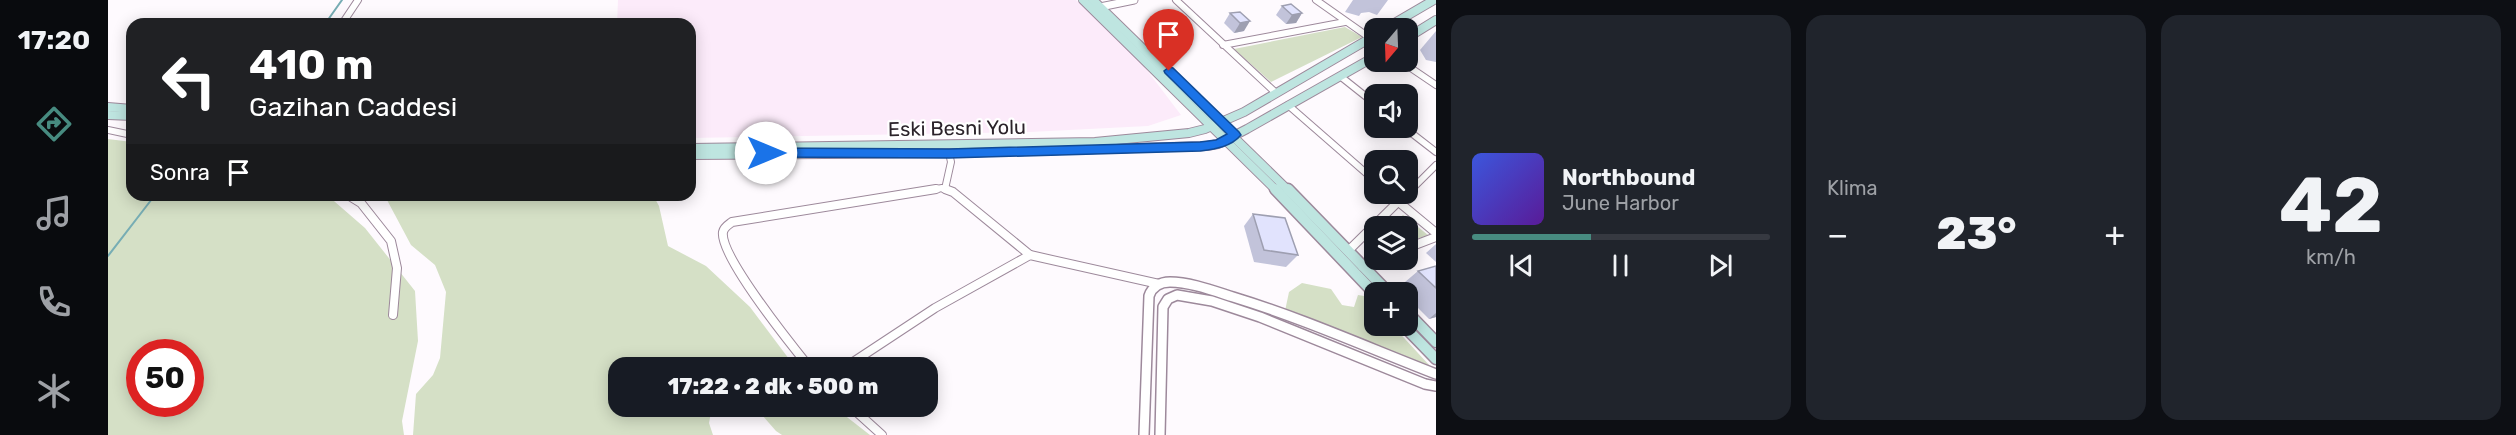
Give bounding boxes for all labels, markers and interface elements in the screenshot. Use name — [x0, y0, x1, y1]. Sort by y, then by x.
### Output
pin — [1143, 9, 1194, 71]
icon: arrive — [1152, 18, 1185, 51]
north arrow — [1364, 18, 1418, 72]
map controls — [1364, 18, 1418, 336]
text: 17:20 — [18, 24, 90, 56]
text: 410 m — [249, 40, 374, 90]
icon: left — [150, 42, 228, 120]
button: sound — [1364, 84, 1418, 138]
text: Gazihan Caddesi — [249, 91, 457, 123]
icon: directions — [33, 103, 75, 145]
street label: Eski Besni Yolu — [888, 115, 1026, 141]
position arrow — [734, 121, 798, 185]
button: search — [1364, 150, 1418, 204]
icon: arrive — [222, 156, 255, 189]
text: Sonra — [150, 159, 210, 186]
text: 42 — [2279, 159, 2383, 252]
text: Northbound — [1562, 164, 1695, 191]
text: Klima — [1827, 176, 1878, 200]
text: June Harbor — [1562, 191, 1679, 215]
icon: music — [33, 192, 75, 234]
text: 23° — [1936, 207, 2017, 260]
text: − — [1827, 215, 1848, 254]
text: + — [2104, 215, 2125, 254]
button: layers — [1364, 216, 1418, 270]
text: km/h — [2306, 245, 2356, 269]
icon: previous — [1505, 249, 1538, 282]
icon: pause — [1604, 249, 1637, 282]
icon: next — [1704, 249, 1737, 282]
icon: phone — [33, 281, 75, 323]
button: + — [1364, 282, 1418, 336]
speed limit sign: 50 — [126, 339, 204, 417]
icon: climate — [33, 370, 75, 412]
text: 17:22 · 2 dk · 500 m — [668, 373, 878, 400]

